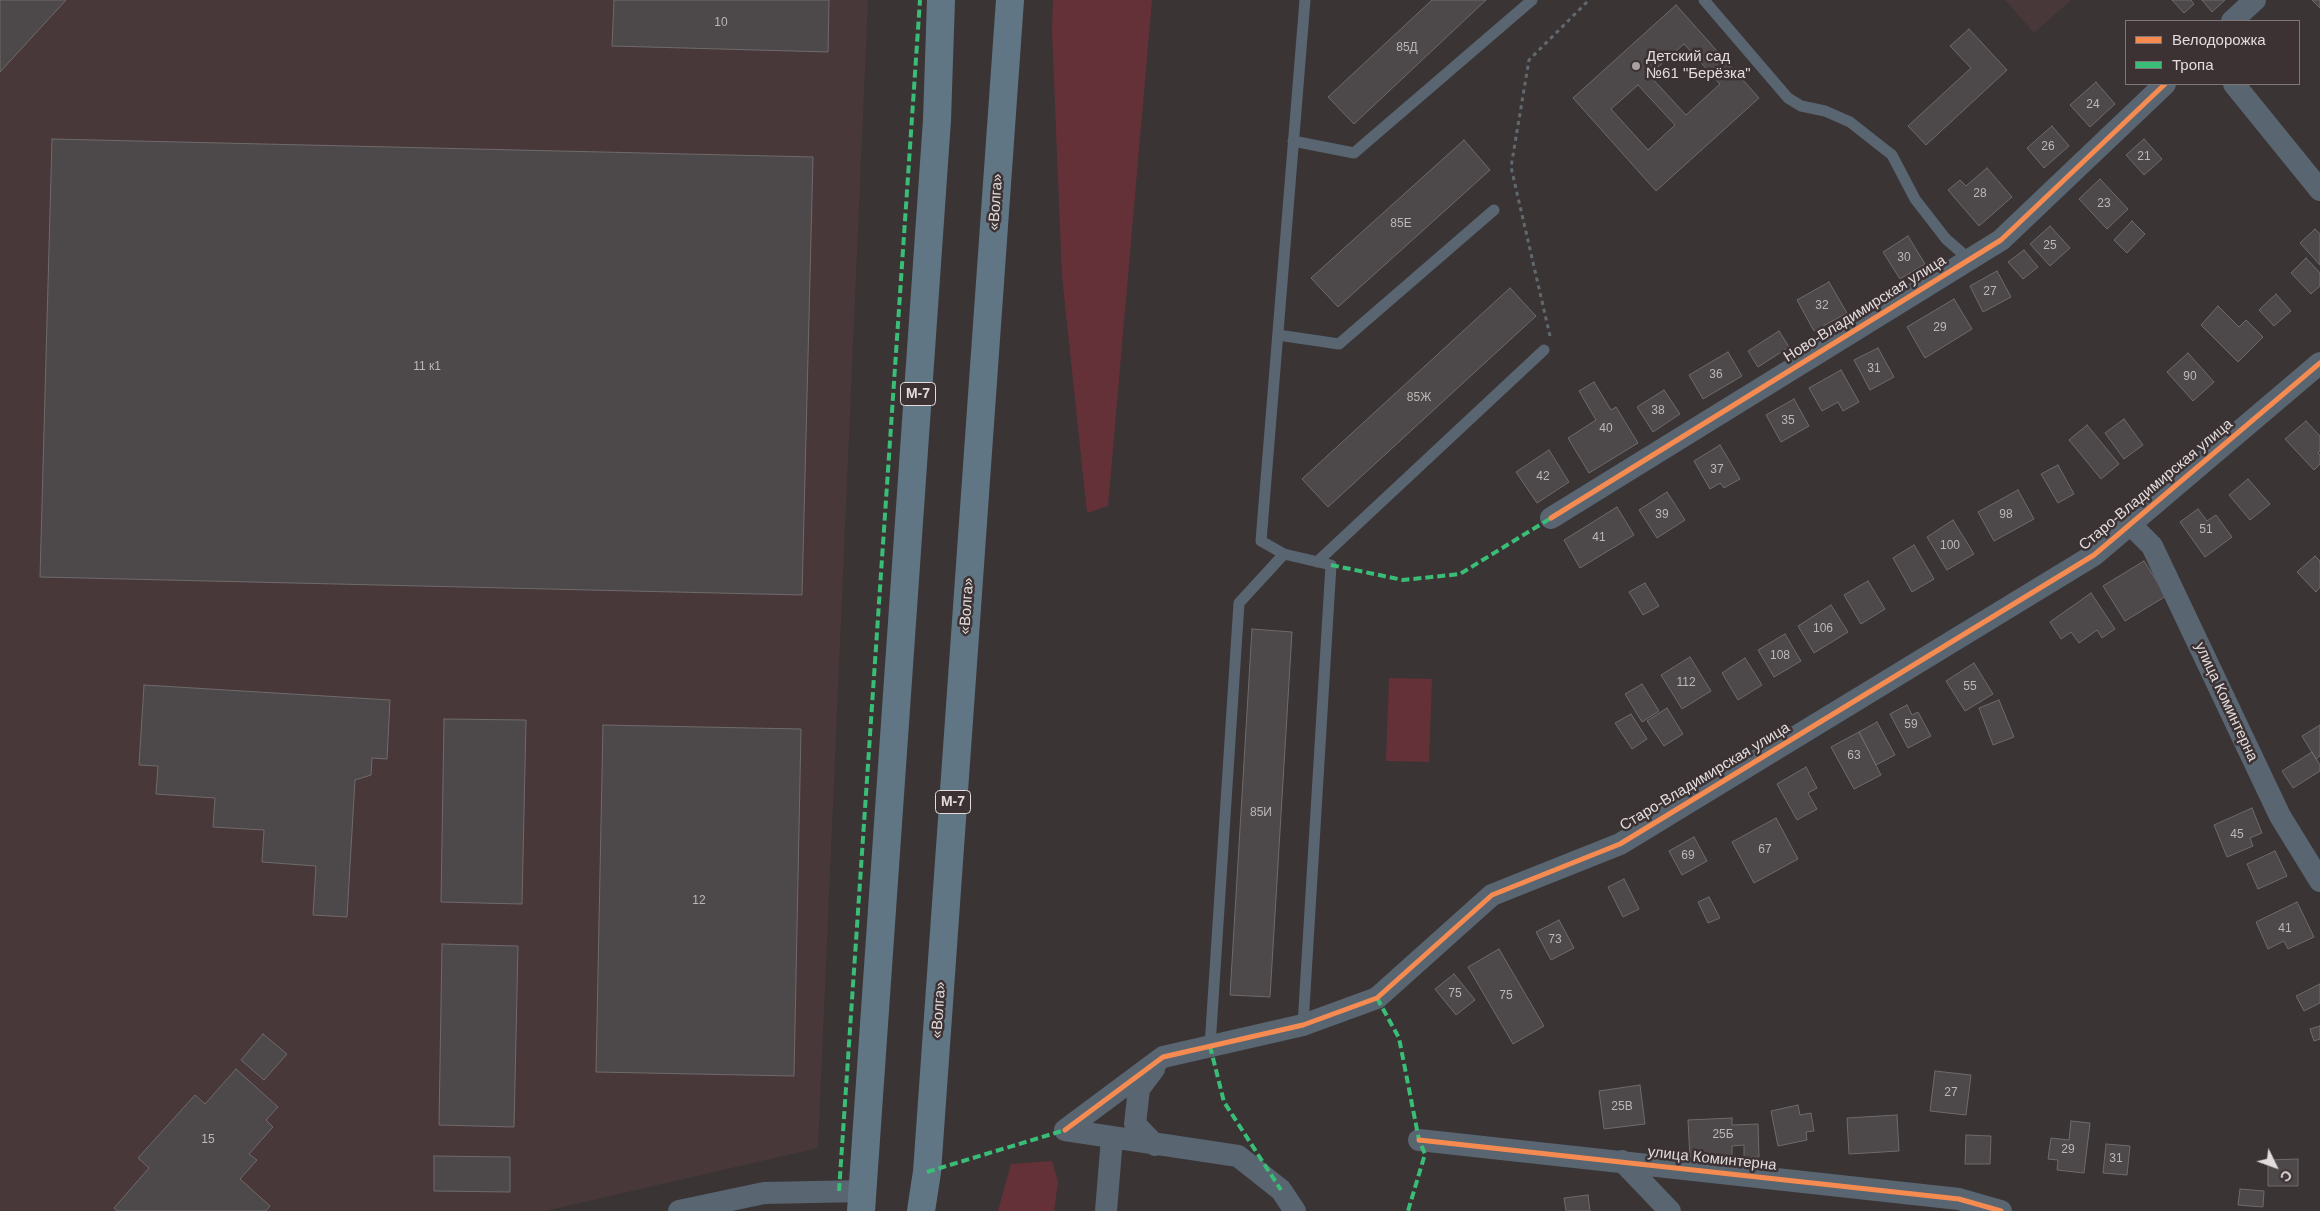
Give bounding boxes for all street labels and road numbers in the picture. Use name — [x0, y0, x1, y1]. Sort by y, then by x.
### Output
street label: «Волга» — [985, 173, 1007, 231]
street label: Ново-Владимирская улица — [1781, 252, 1949, 366]
road number: М-7 — [900, 382, 936, 406]
street label: Старо-Владимирская улица — [2075, 415, 2237, 555]
street label: «Волга» — [956, 577, 978, 635]
street label: улица Коминтерна — [2190, 640, 2262, 764]
street label: Старо-Владимирская улица — [1617, 719, 1793, 835]
road number: М-7 — [936, 790, 970, 814]
street label: «Волга» — [928, 981, 950, 1039]
street label: улица Коминтерна — [1647, 1143, 1777, 1175]

